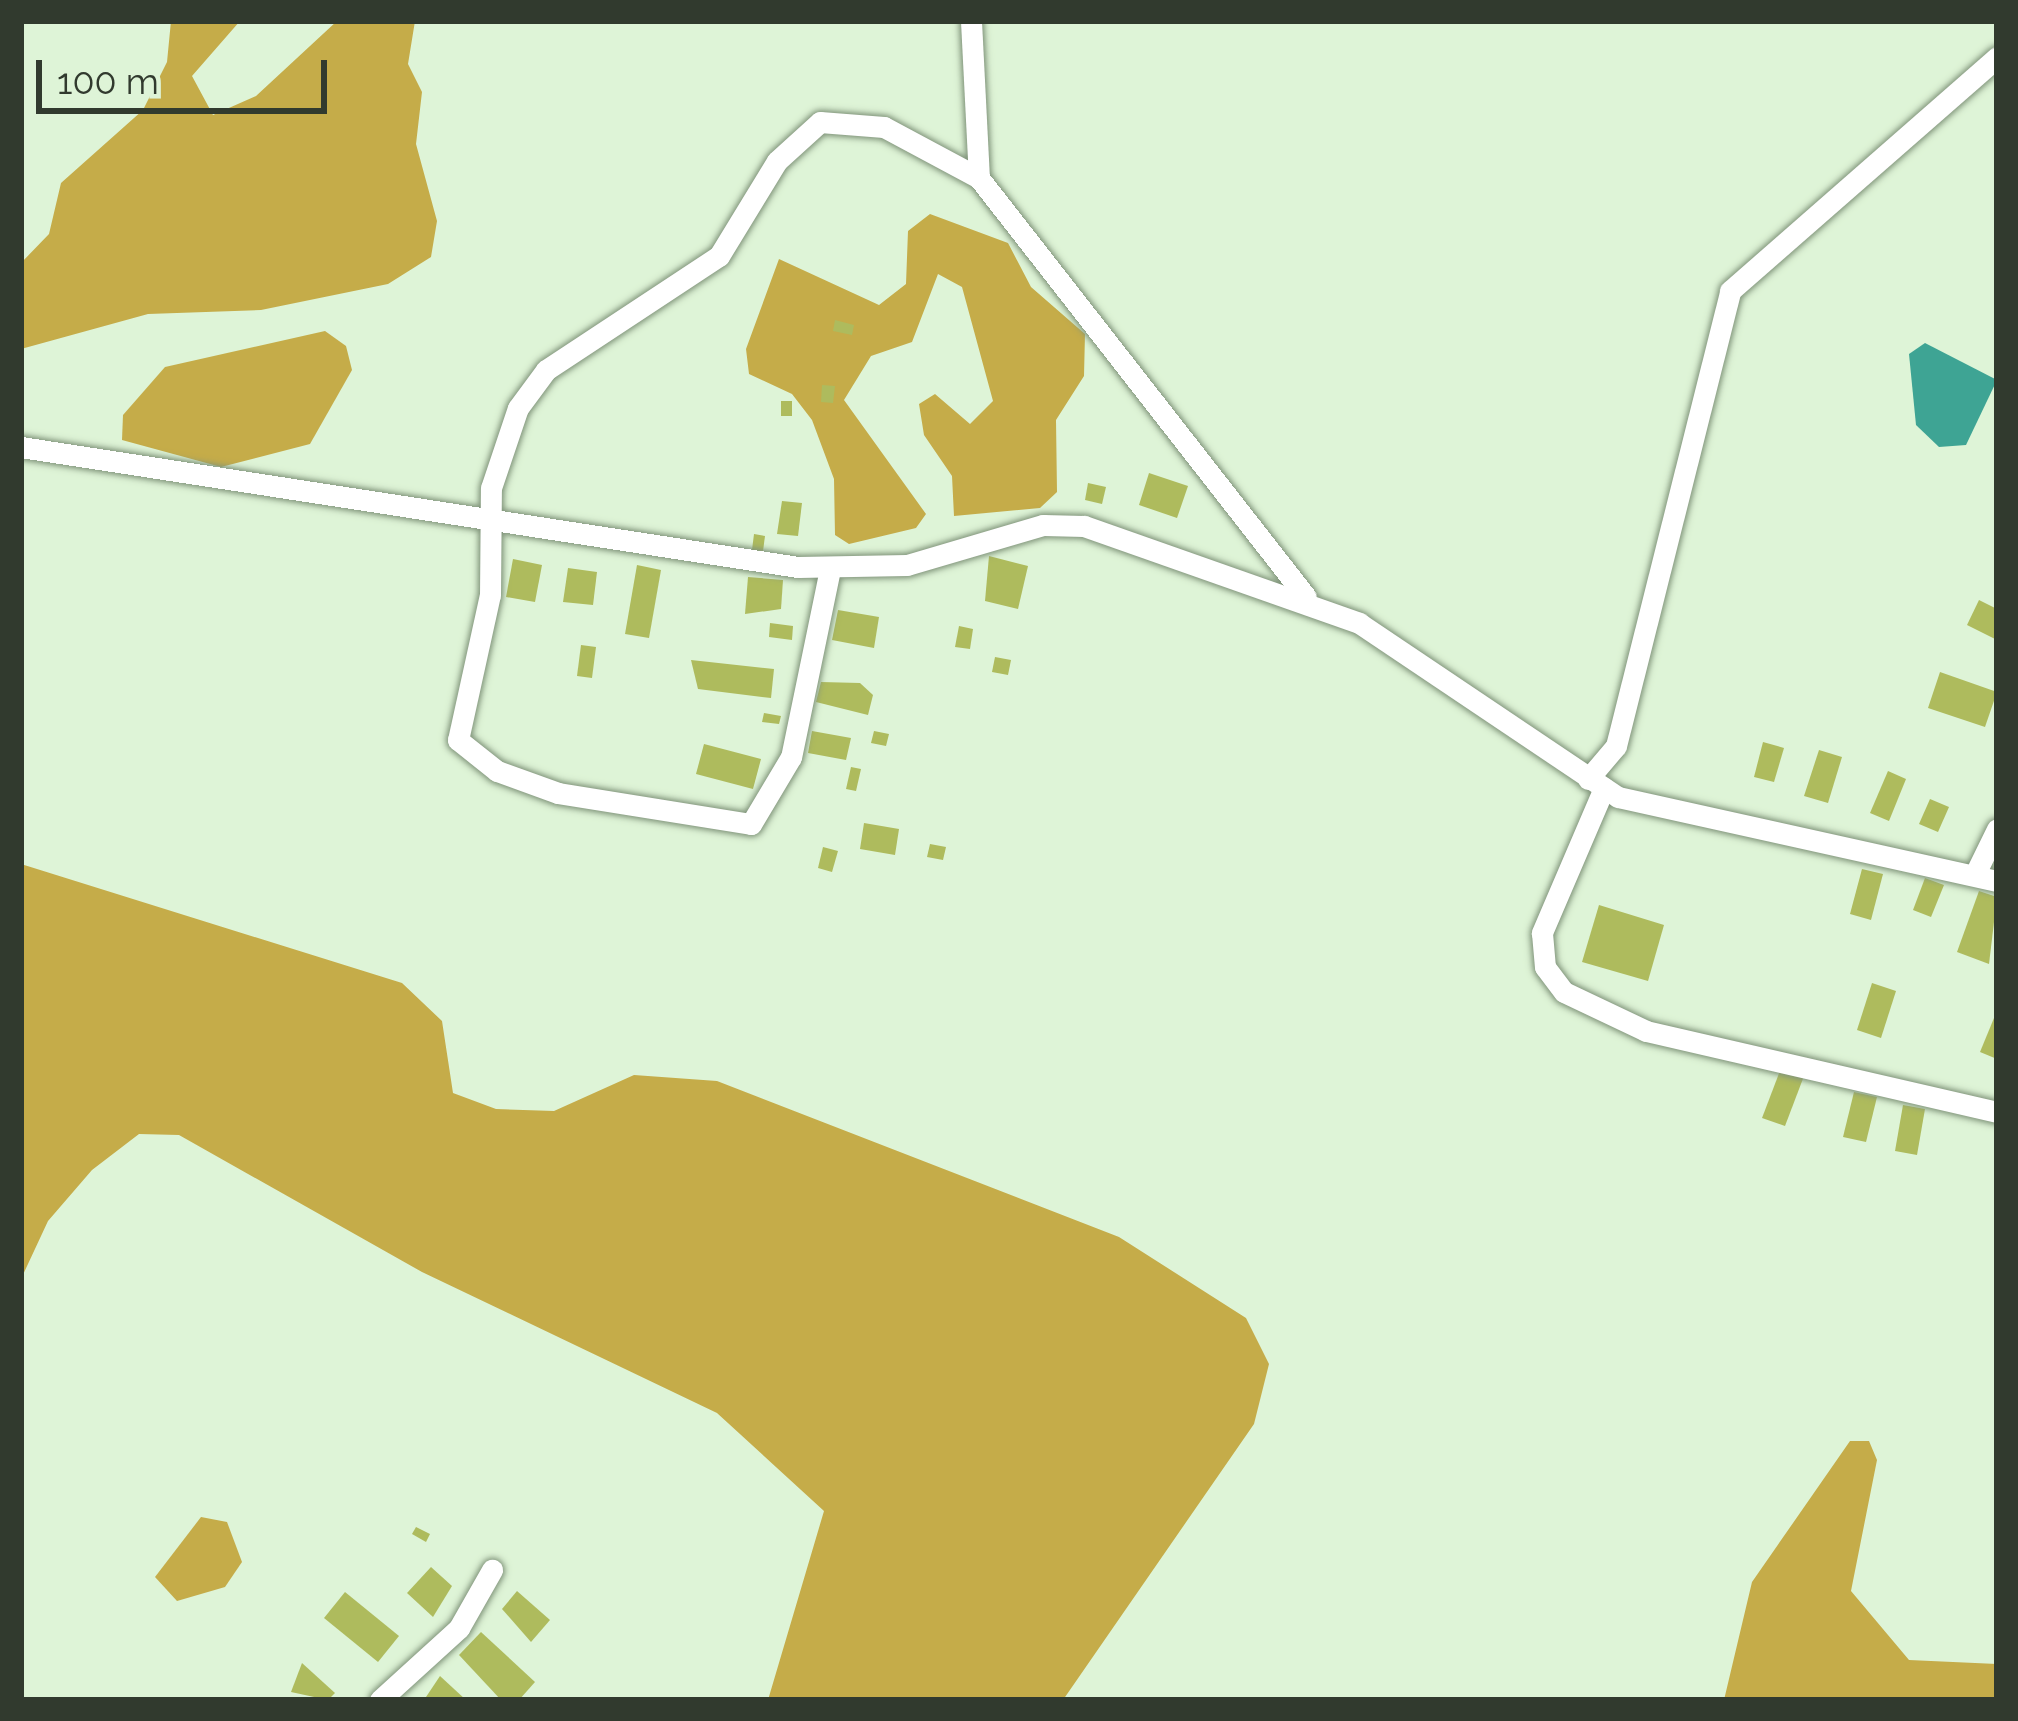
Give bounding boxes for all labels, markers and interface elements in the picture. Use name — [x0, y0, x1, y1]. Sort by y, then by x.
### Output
scale bar — [42, 36, 333, 110]
text: 100 m — [57, 60, 159, 102]

